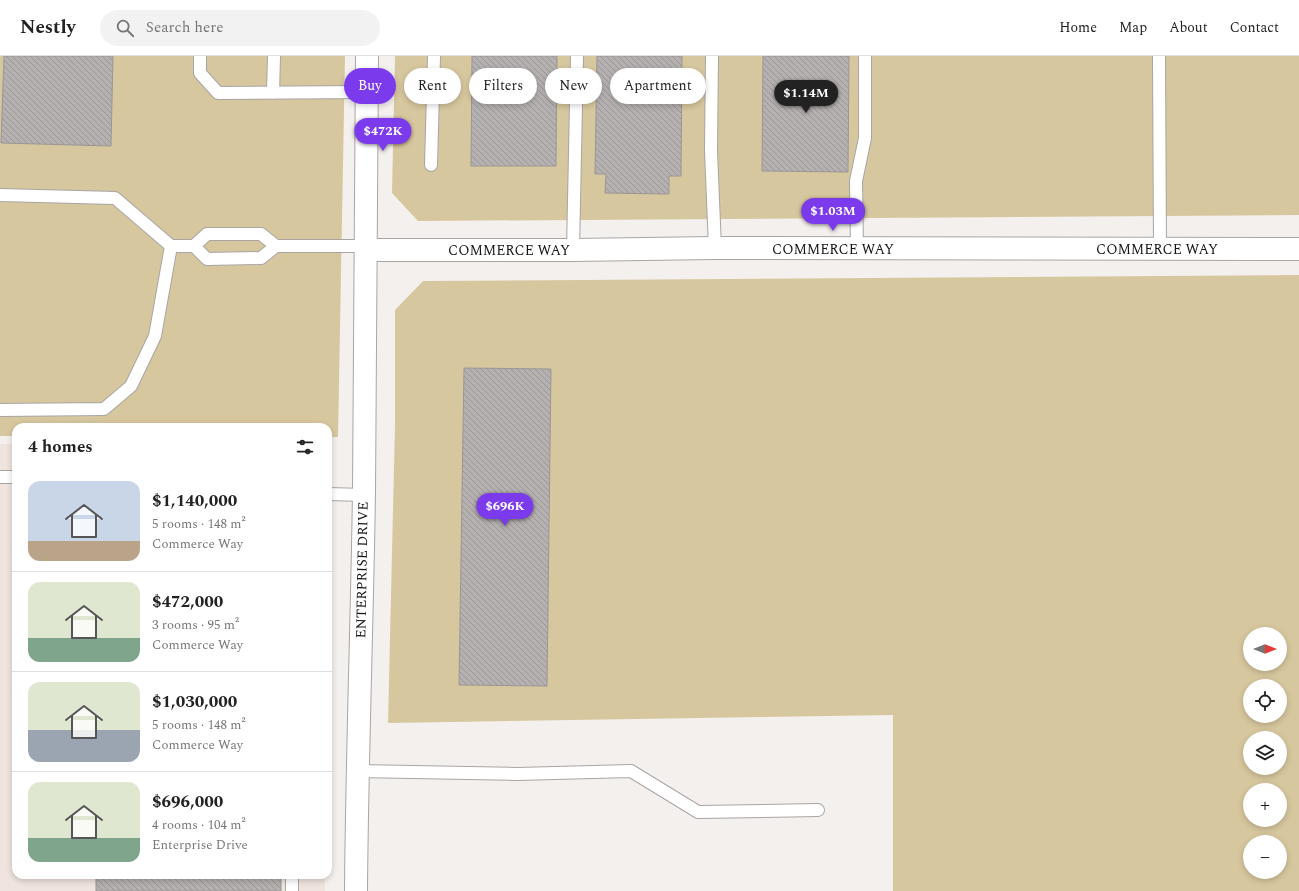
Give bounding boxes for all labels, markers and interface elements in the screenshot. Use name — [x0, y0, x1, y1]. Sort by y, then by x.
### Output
search box — [100, 10, 380, 46]
text: Nestly — [20, 13, 76, 42]
text: Search here — [146, 16, 223, 39]
icon: search — [114, 17, 136, 39]
text: Home — [1059, 17, 1097, 38]
text: Map — [1119, 17, 1147, 38]
text: About — [1169, 17, 1208, 38]
text: Contact — [1230, 17, 1279, 38]
chip: Buy — [344, 68, 396, 104]
chip: Rent — [404, 68, 461, 104]
chip: Filters — [469, 68, 537, 104]
chip: New — [545, 68, 602, 104]
chip: Apartment — [610, 68, 706, 104]
pin: $1.14M — [773, 80, 839, 114]
text: $1.14M — [783, 83, 829, 103]
pin: $472K — [355, 118, 411, 152]
text: $472K — [363, 121, 403, 141]
pin: $1.03M — [800, 198, 866, 232]
text: $1.03M — [810, 201, 856, 221]
street label: COMMERCE WAY — [772, 239, 894, 260]
street label: COMMERCE WAY — [1096, 239, 1218, 260]
street label: COMMERCE WAY — [448, 240, 570, 261]
text: 4 homes — [28, 434, 93, 460]
icon: filters — [294, 436, 316, 458]
text: $1,140,000 — [152, 488, 237, 514]
pin: $696K — [477, 493, 533, 527]
text: $696K — [485, 496, 525, 516]
icon: home — [60, 497, 108, 545]
street label: ENTERPRISE DRIVE — [350, 501, 374, 639]
text: 5 rooms · 148 m² — [152, 514, 246, 534]
text: Commerce Way — [152, 534, 243, 554]
text: $472,000 — [152, 589, 223, 615]
icon: home — [60, 598, 108, 646]
text: 3 rooms · 95 m² — [152, 615, 239, 635]
north arrow — [1243, 627, 1287, 671]
map controls — [1243, 627, 1287, 879]
text: Commerce Way — [152, 635, 243, 655]
button: locate — [1243, 679, 1287, 723]
text: $1,030,000 — [152, 689, 237, 715]
icon: home — [60, 698, 108, 746]
text: 5 rooms · 148 m² — [152, 715, 246, 735]
button: layers — [1243, 731, 1287, 775]
text: Commerce Way — [152, 735, 243, 755]
button: + — [1243, 783, 1287, 827]
text: $696,000 — [152, 789, 223, 815]
icon: home — [60, 798, 108, 846]
text: 4 rooms · 104 m² — [152, 815, 246, 835]
text: Enterprise Drive — [152, 835, 248, 855]
button: − — [1243, 835, 1287, 879]

